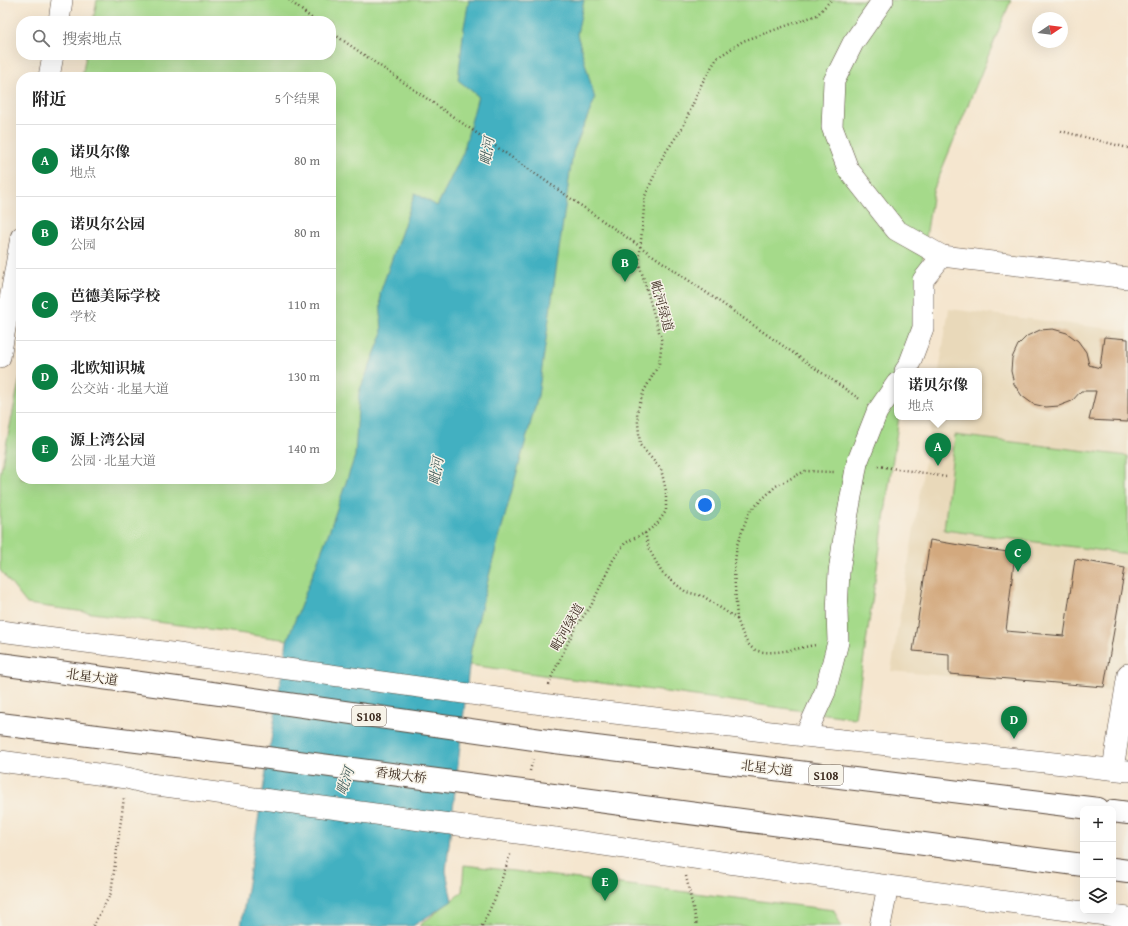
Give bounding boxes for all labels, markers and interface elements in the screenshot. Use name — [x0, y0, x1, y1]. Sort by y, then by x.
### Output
north arrow — [1032, 12, 1068, 48]
search box — [16, 16, 336, 60]
icon: search — [30, 27, 52, 49]
text: 搜索地点 — [62, 28, 122, 49]
text: 附近 — [32, 86, 66, 111]
text: 5个结果 — [275, 89, 320, 108]
water label: 毗河 — [475, 133, 500, 166]
text: 诺贝尔像 — [70, 141, 130, 162]
text: A — [41, 151, 49, 170]
text: 80 m — [294, 151, 320, 170]
text: 地点 — [70, 163, 96, 182]
text: 诺贝尔公园 — [70, 213, 145, 234]
text: B — [41, 223, 49, 242]
text: 80 m — [294, 223, 320, 242]
text: 公园 — [70, 235, 96, 254]
pin: B — [612, 249, 638, 282]
street label: 毗河绿道 — [646, 278, 678, 334]
text: 芭德美际学校 — [70, 285, 160, 306]
text: C — [41, 295, 49, 314]
text: 110 m — [288, 295, 320, 314]
text: 学校 — [70, 307, 96, 326]
text: 北欧知识城 — [70, 357, 145, 378]
text: D — [41, 367, 49, 386]
text: 130 m — [288, 367, 320, 386]
popup — [894, 368, 982, 420]
text: 诺贝尔像 — [908, 374, 968, 395]
text: 公交站 · 北星大道 — [70, 379, 169, 398]
text: 地点 — [908, 396, 934, 415]
text: 源上湾公园 — [70, 429, 145, 450]
pin: A — [925, 433, 951, 466]
text: E — [42, 439, 48, 458]
text: 140 m — [288, 439, 320, 458]
text: 公园 · 北星大道 — [70, 451, 156, 470]
water label: 毗河 — [424, 453, 449, 486]
your location — [695, 495, 715, 515]
pin: C — [1005, 539, 1031, 572]
street label: 毗河绿道 — [546, 600, 588, 654]
street label: 北星大道 — [65, 664, 119, 690]
road number: S108 — [352, 706, 386, 726]
pin: D — [1001, 706, 1027, 739]
street label: 北星大道 — [740, 755, 794, 781]
water label: 毗河 — [331, 762, 360, 797]
street label: 香城大桥 — [374, 762, 428, 788]
road number: S108 — [809, 765, 843, 785]
map controls — [1080, 806, 1116, 914]
button: + — [1080, 806, 1116, 842]
button: − — [1080, 842, 1116, 878]
pin: E — [592, 868, 618, 901]
button: layers — [1080, 878, 1116, 914]

